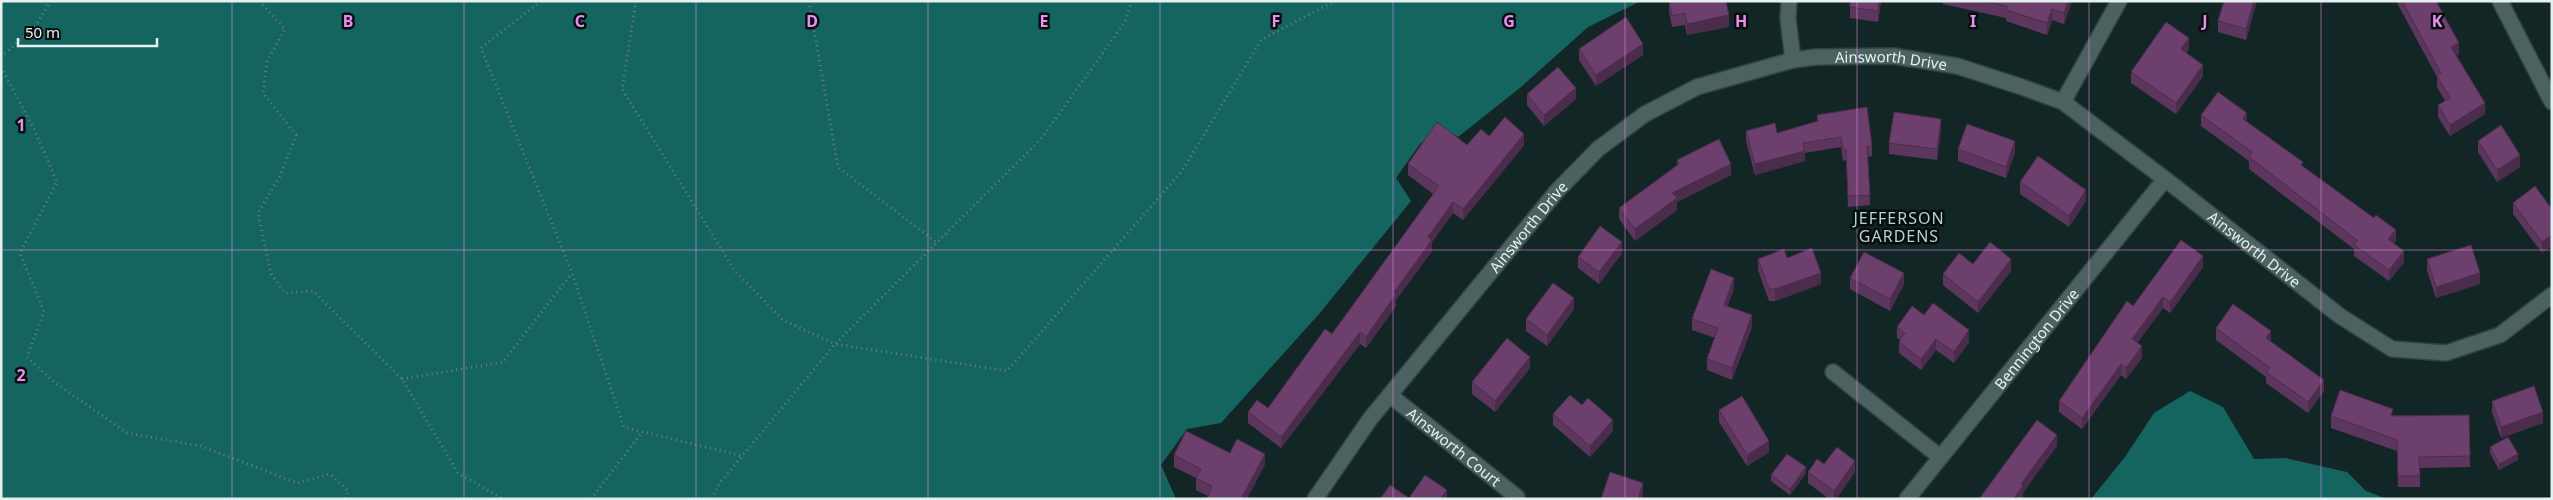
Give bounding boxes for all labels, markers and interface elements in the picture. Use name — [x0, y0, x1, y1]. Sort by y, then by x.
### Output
text: B — [343, 10, 353, 32]
text: C — [575, 10, 585, 32]
text: D — [806, 10, 818, 32]
text: E — [1040, 10, 1049, 32]
text: F — [1272, 10, 1280, 32]
text: G — [1503, 10, 1515, 32]
text: H — [1735, 10, 1747, 32]
text: I — [1970, 10, 1976, 32]
text: J — [2200, 10, 2208, 32]
text: K — [2432, 10, 2443, 32]
scale bar — [18, 15, 156, 47]
text: 50 m — [25, 22, 60, 42]
street label: Ainsworth Drive — [1835, 46, 1948, 74]
text: 1 — [16, 114, 26, 136]
street label: Ainsworth Drive — [1484, 177, 1571, 276]
street label: Ainsworth Drive — [2204, 206, 2305, 292]
district label: JEFFERSON GARDENS — [1851, 207, 1945, 247]
street label: Bennington Drive — [1990, 284, 2083, 393]
text: 2 — [16, 364, 26, 386]
street label: Ainsworth Court — [1403, 403, 1506, 491]

